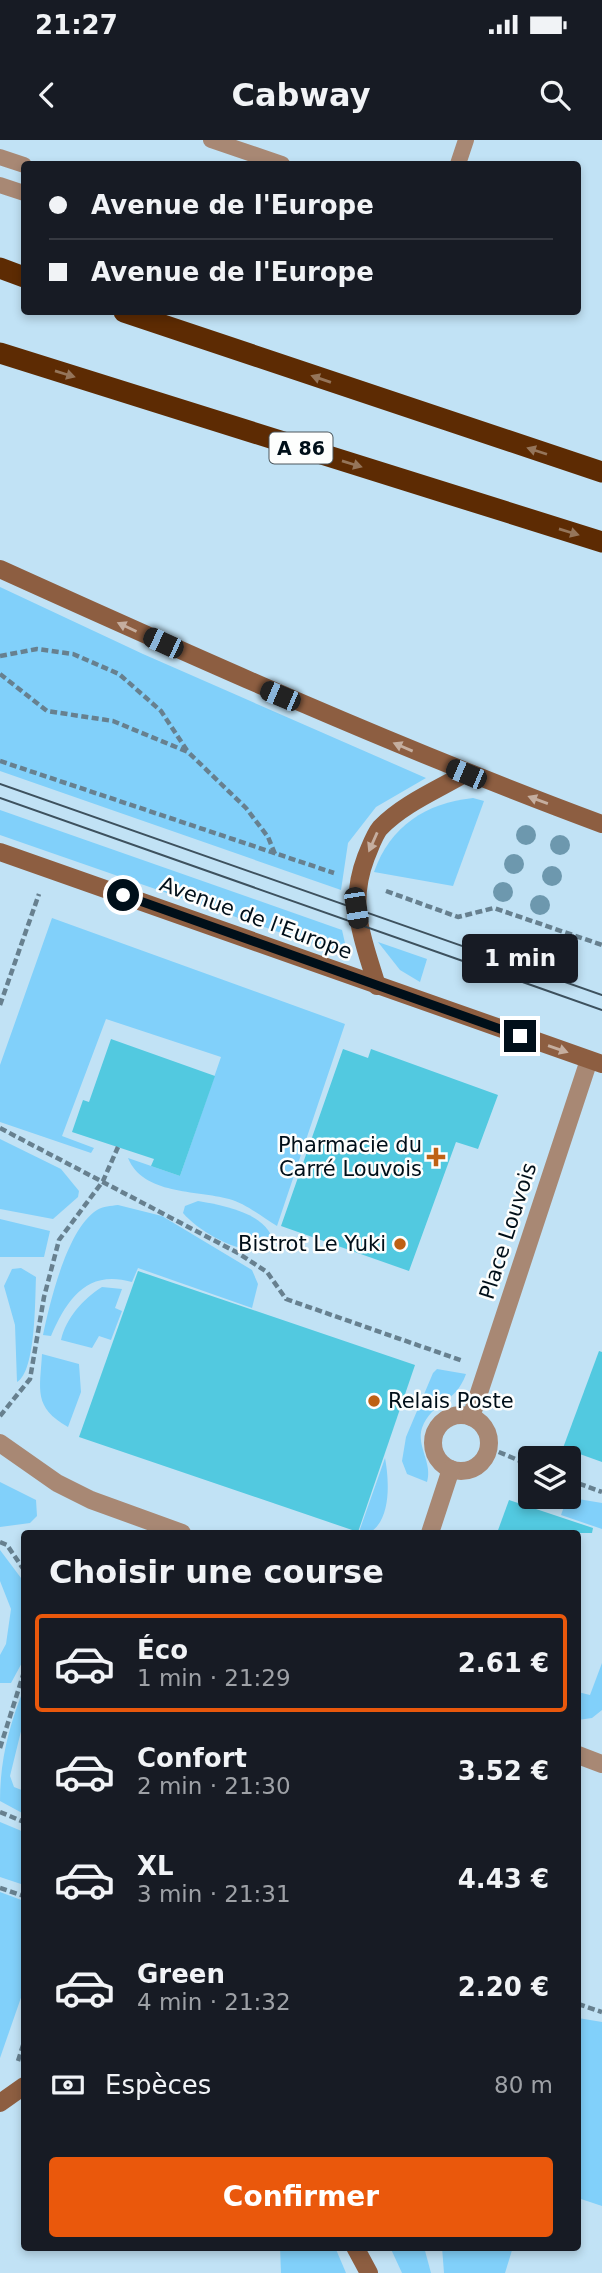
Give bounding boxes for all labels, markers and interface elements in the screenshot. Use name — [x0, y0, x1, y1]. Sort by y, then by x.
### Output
text: 21:27 — [35, 10, 118, 40]
icon: back — [28, 76, 66, 114]
text: Cabway — [231, 76, 371, 114]
icon: search — [536, 76, 574, 114]
text: Avenue de l'Europe — [91, 190, 374, 220]
text: Avenue de l'Europe — [91, 257, 374, 287]
one-way arrow — [55, 369, 76, 379]
one-way arrow — [311, 373, 332, 384]
road number: A 86 — [270, 432, 332, 464]
one-way arrow — [526, 445, 547, 456]
one-way arrow — [342, 459, 363, 469]
one-way arrow — [559, 527, 580, 538]
one-way arrow — [117, 621, 137, 633]
car — [140, 625, 187, 661]
car — [257, 678, 304, 714]
one-way arrow — [392, 741, 413, 752]
car — [443, 756, 490, 792]
one-way arrow — [527, 794, 548, 805]
one-way arrow — [367, 831, 378, 852]
street label: Avenue de l'Europe — [156, 872, 356, 964]
route start — [107, 879, 139, 911]
car — [343, 886, 370, 930]
callout: 1 min — [462, 934, 578, 984]
text: 1 min — [484, 945, 556, 971]
route end — [504, 1020, 536, 1052]
one-way arrow — [547, 1044, 568, 1055]
place label: Pharmacie du Carré Louvois — [278, 1133, 422, 1181]
marker: Pharmacie du Carré Louvois — [428, 1149, 444, 1165]
street label: Place Louvois — [475, 1160, 541, 1302]
place label: Bistrot Le Yuki — [238, 1232, 386, 1256]
marker: Bistrot Le Yuki — [392, 1236, 408, 1252]
place label: Relais Poste — [388, 1389, 514, 1413]
marker: Relais Poste — [366, 1393, 382, 1409]
map controls — [518, 1446, 581, 1509]
button: layers — [518, 1446, 581, 1509]
text: Choisir une course — [49, 1553, 384, 1591]
icon: car — [53, 1632, 116, 1695]
text: Éco — [137, 1635, 188, 1665]
text: 2.61 € — [458, 1648, 549, 1678]
text: 1 min · 21:29 — [137, 1665, 291, 1691]
icon: car — [53, 1740, 116, 1803]
text: Confort — [137, 1743, 247, 1773]
text: 3.52 € — [458, 1756, 549, 1786]
text: 2 min · 21:30 — [137, 1773, 291, 1799]
icon: car — [53, 1848, 116, 1911]
text: XL — [137, 1851, 174, 1881]
text: 4.43 € — [458, 1864, 549, 1894]
text: 3 min · 21:31 — [137, 1881, 291, 1907]
icon: car — [53, 1956, 116, 2019]
text: Green — [137, 1959, 225, 1989]
text: 2.20 € — [458, 1972, 549, 2002]
text: 4 min · 21:32 — [137, 1989, 291, 2015]
icon: cash — [49, 2066, 87, 2104]
text: Espèces — [105, 2070, 211, 2100]
text: 80 m — [494, 2072, 553, 2098]
button: Confirmer — [49, 2157, 553, 2237]

